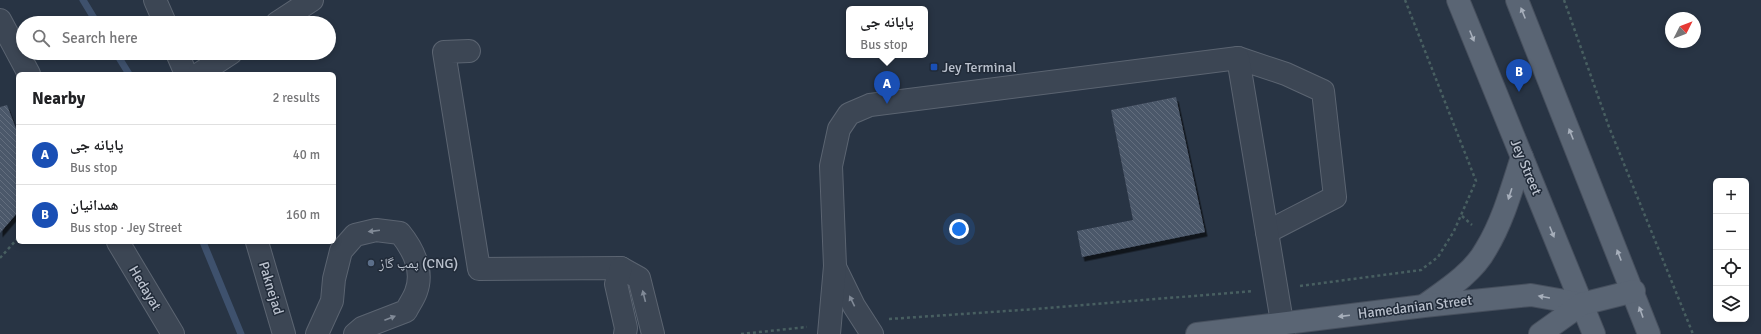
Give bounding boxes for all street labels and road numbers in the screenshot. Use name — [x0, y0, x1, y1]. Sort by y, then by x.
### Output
street label: Jey Street — [1507, 136, 1545, 198]
street label: Paknejad — [255, 259, 287, 317]
street label: Hedayat — [125, 263, 165, 313]
street label: Hamedanian Street — [1357, 292, 1473, 322]

